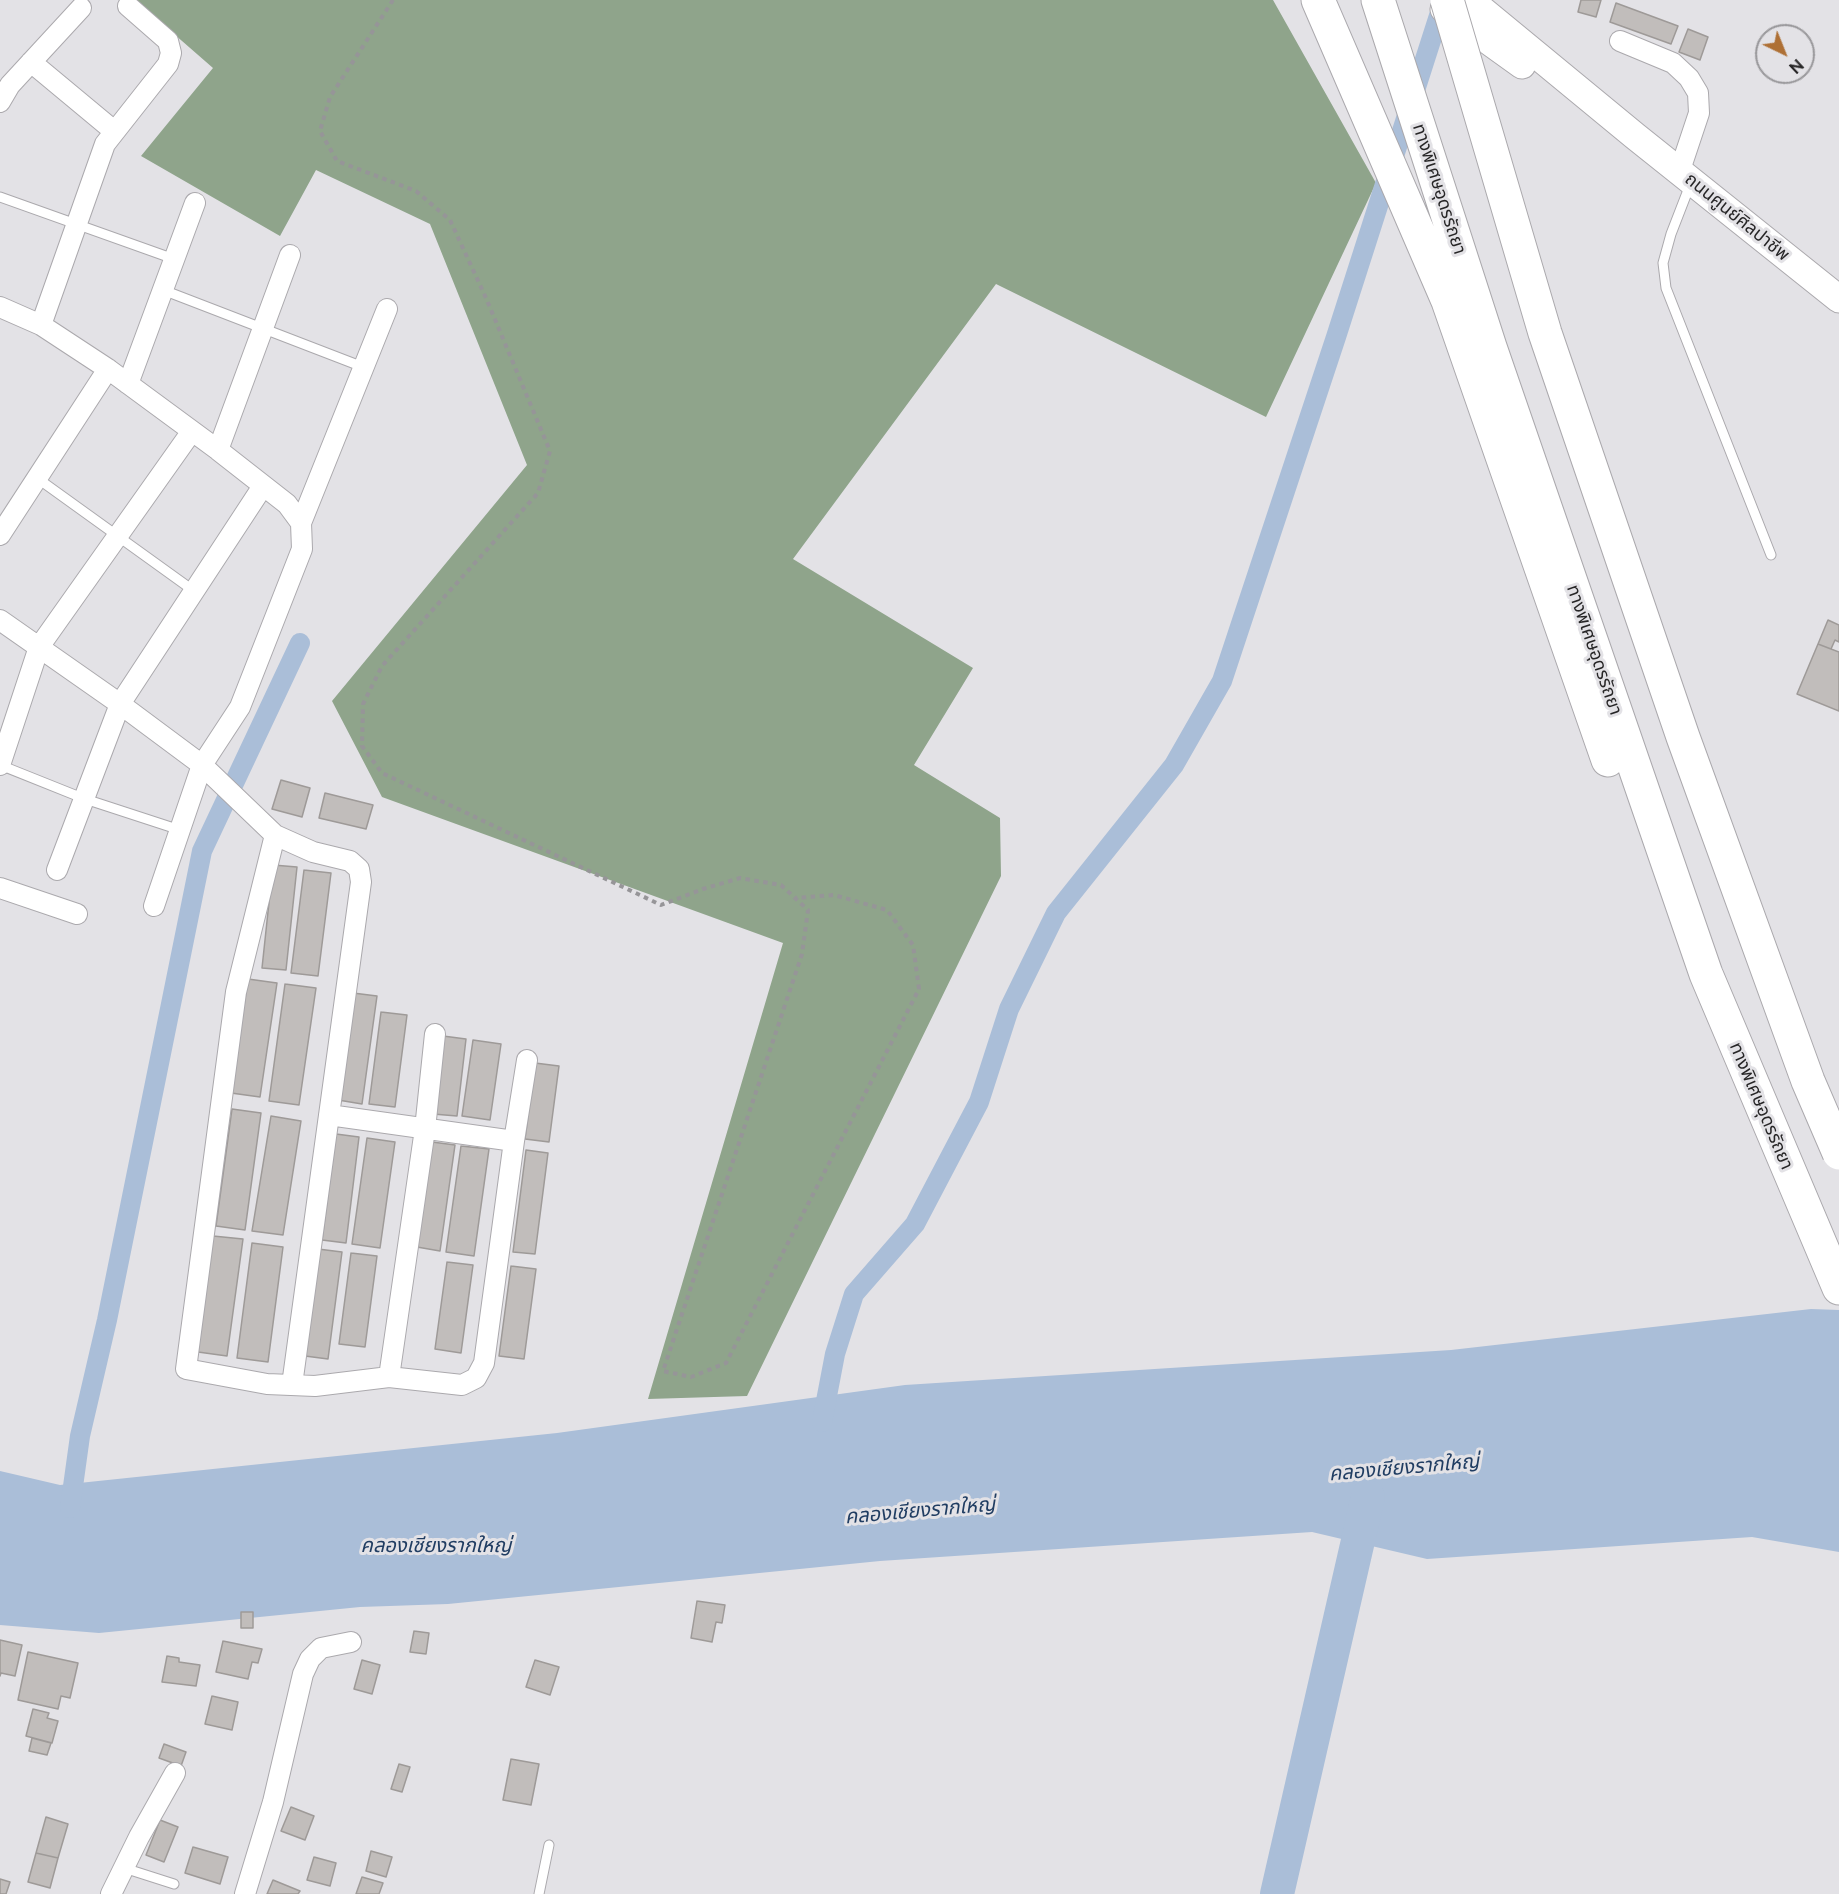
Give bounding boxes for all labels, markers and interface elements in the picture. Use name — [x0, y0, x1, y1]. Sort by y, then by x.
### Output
north arrow — [1755, 24, 1815, 84]
text: N — [1785, 55, 1807, 77]
street label: ทางพิเศษอุดรรัถยา — [1408, 121, 1470, 257]
street label: ถนนศูนย์ศิลปาชีพ — [1680, 168, 1794, 266]
street label: ทางพิเศษอุดรรัถยา — [1562, 582, 1626, 718]
street label: ทางพิเศษอุดรรัถยา — [1724, 1039, 1798, 1173]
water label: คลองเชียงรากใหญ่ — [1328, 1449, 1480, 1487]
water label: คลองเชียงรากใหญ่ — [844, 1492, 996, 1530]
water label: คลองเชียงรากใหญ่ — [361, 1534, 511, 1558]

